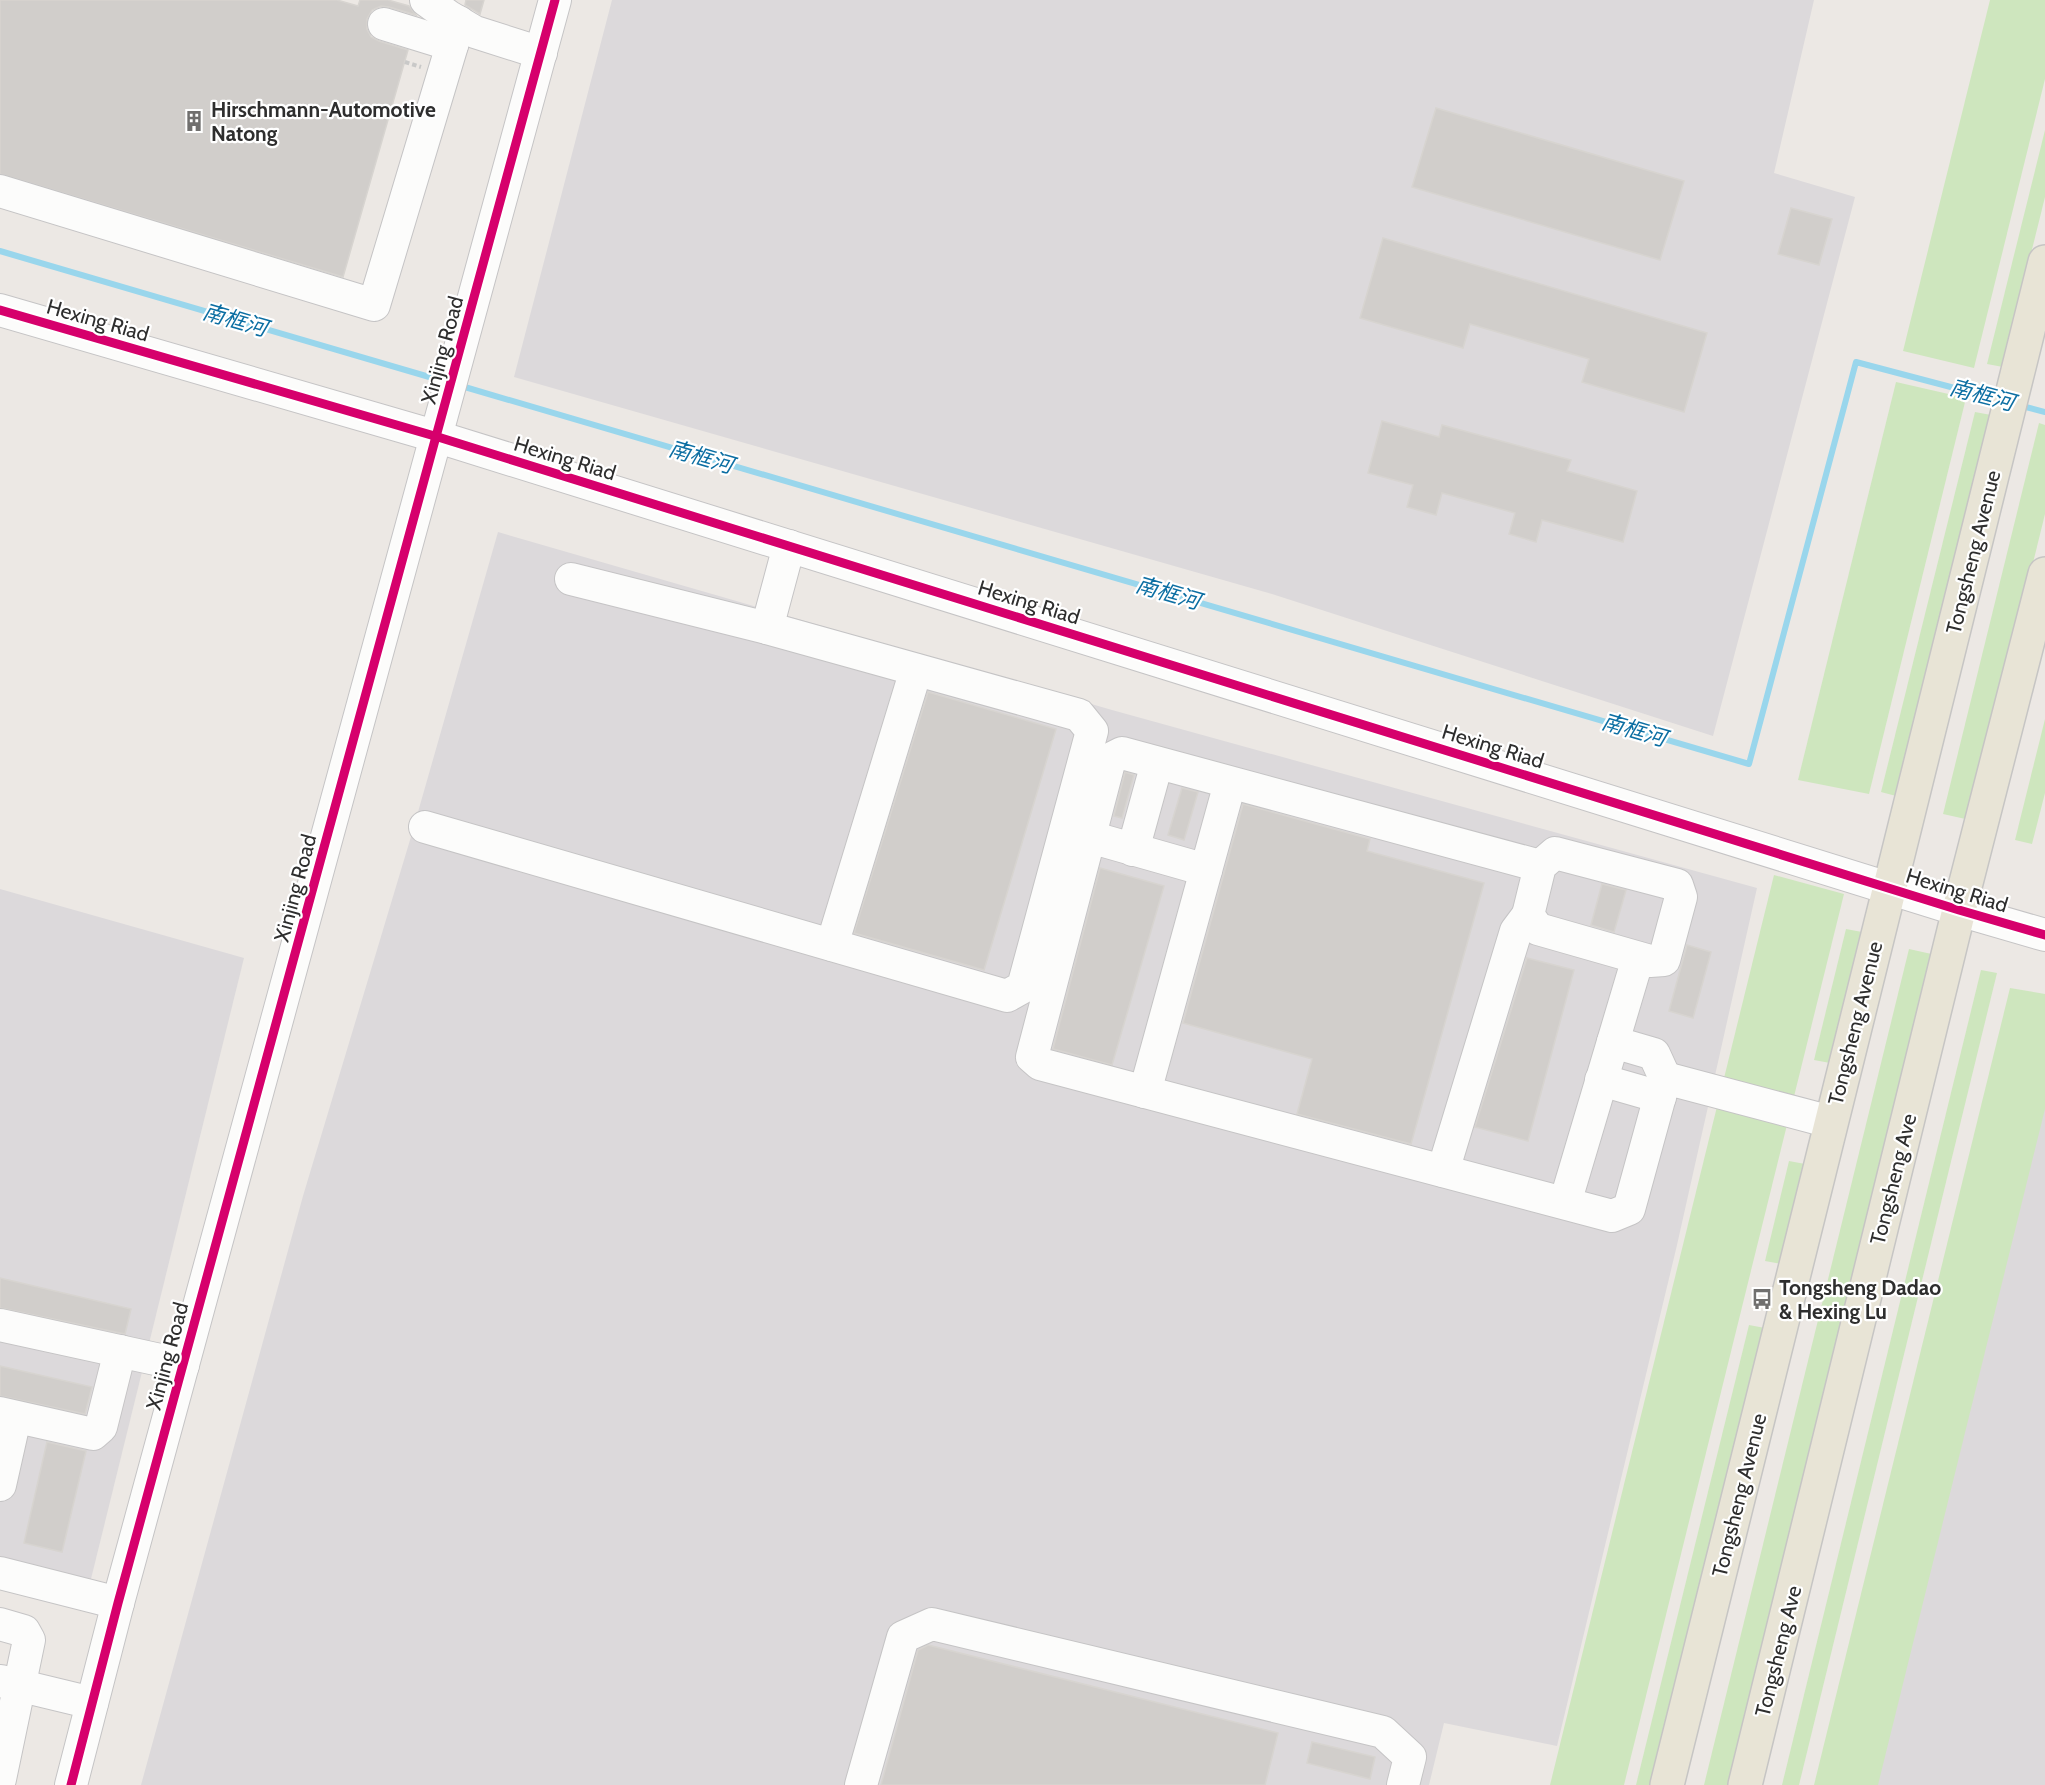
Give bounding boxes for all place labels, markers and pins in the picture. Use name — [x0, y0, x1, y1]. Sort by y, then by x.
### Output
place label: Hirschmann-Automotive Natong — [211, 97, 436, 146]
building icon: Hirschmann-Automotive Natong — [182, 109, 206, 133]
place label: Tongsheng Dadao & Hexing Lu — [1779, 1275, 1941, 1324]
bus stop icon: Tongsheng Dadao & Hexing Lu — [1750, 1287, 1774, 1311]

